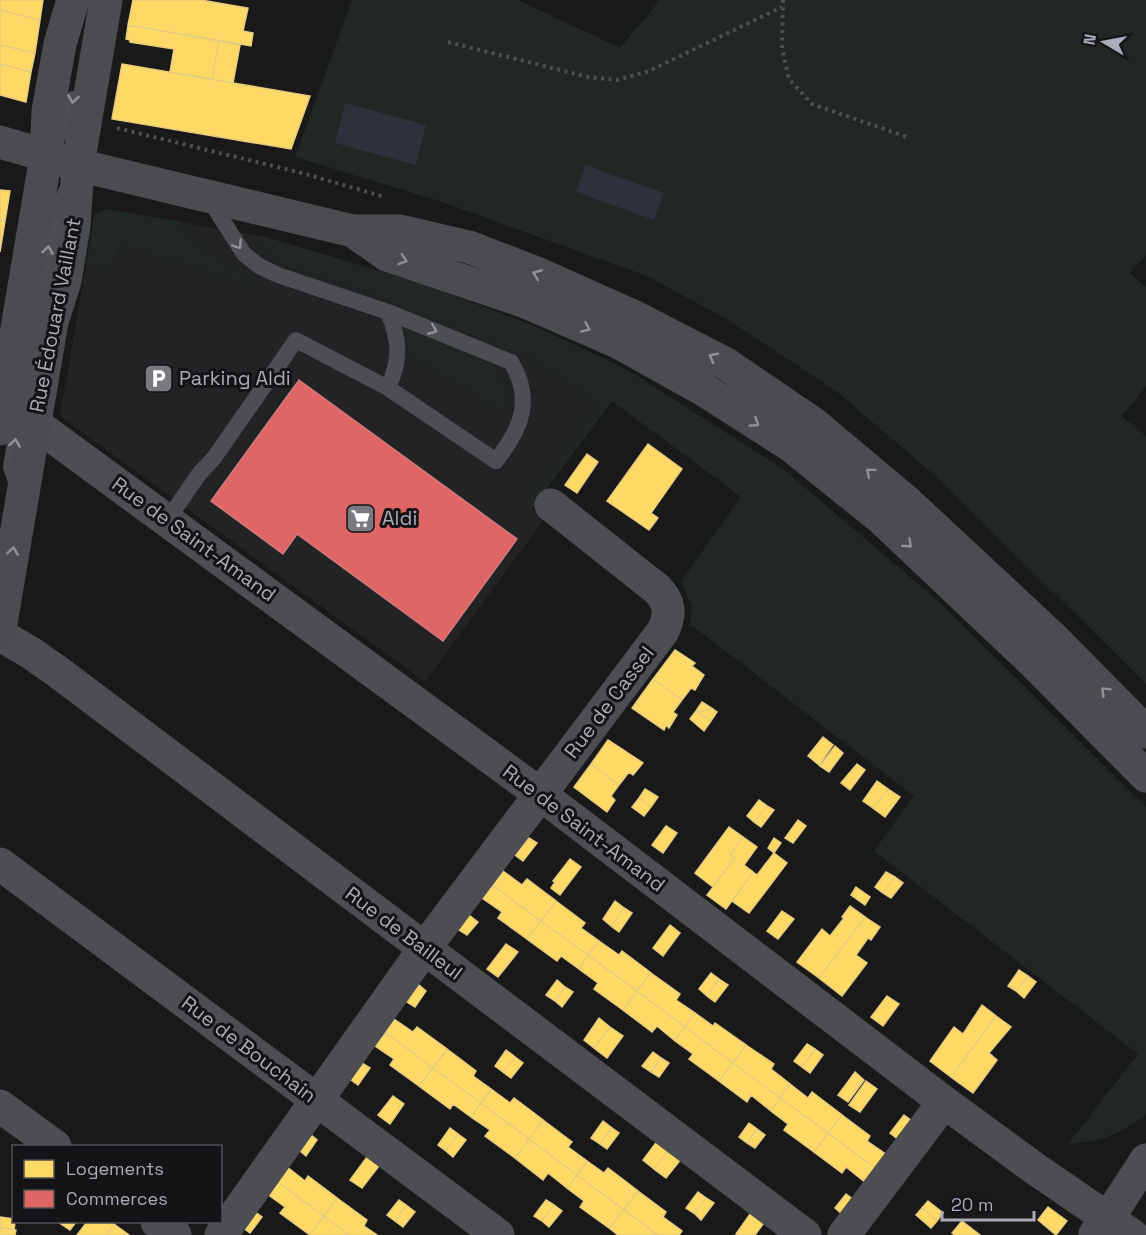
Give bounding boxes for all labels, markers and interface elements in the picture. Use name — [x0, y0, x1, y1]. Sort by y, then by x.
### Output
north arrow — [1074, 12, 1134, 72]
text: N — [1078, 32, 1101, 47]
one-way arrow — [68, 95, 80, 104]
street label: Rue Édouard Vaillant — [23, 216, 87, 414]
one-way arrow — [231, 238, 242, 249]
one-way arrow — [41, 246, 53, 255]
one-way arrow — [397, 253, 408, 266]
one-way arrow — [532, 269, 543, 281]
one-way arrow — [579, 321, 590, 333]
one-way arrow — [427, 323, 438, 335]
one-way arrow — [709, 353, 719, 364]
parking icon: Parking Aldi — [142, 362, 174, 394]
place label: Parking Aldi — [179, 365, 291, 391]
one-way arrow — [749, 416, 760, 427]
one-way arrow — [8, 438, 20, 447]
one-way arrow — [866, 468, 877, 479]
street label: Rue de Saint-Amand — [107, 471, 281, 607]
supermarket icon: Aldi — [345, 502, 377, 534]
place label: Aldi — [382, 505, 417, 531]
one-way arrow — [902, 537, 912, 548]
one-way arrow — [6, 546, 19, 556]
street label: Rue de Cassel — [558, 641, 660, 763]
one-way arrow — [1101, 687, 1112, 697]
street label: Rue de Saint-Amand — [498, 758, 670, 898]
street label: Rue de Bailleul — [340, 880, 468, 986]
street label: Rue de Bouchain — [176, 990, 322, 1108]
legend — [12, 1145, 222, 1223]
text: Logements — [66, 1157, 164, 1180]
scale bar — [942, 1184, 1034, 1222]
text: Commerces — [66, 1187, 168, 1210]
text: 20 m — [951, 1193, 994, 1216]

